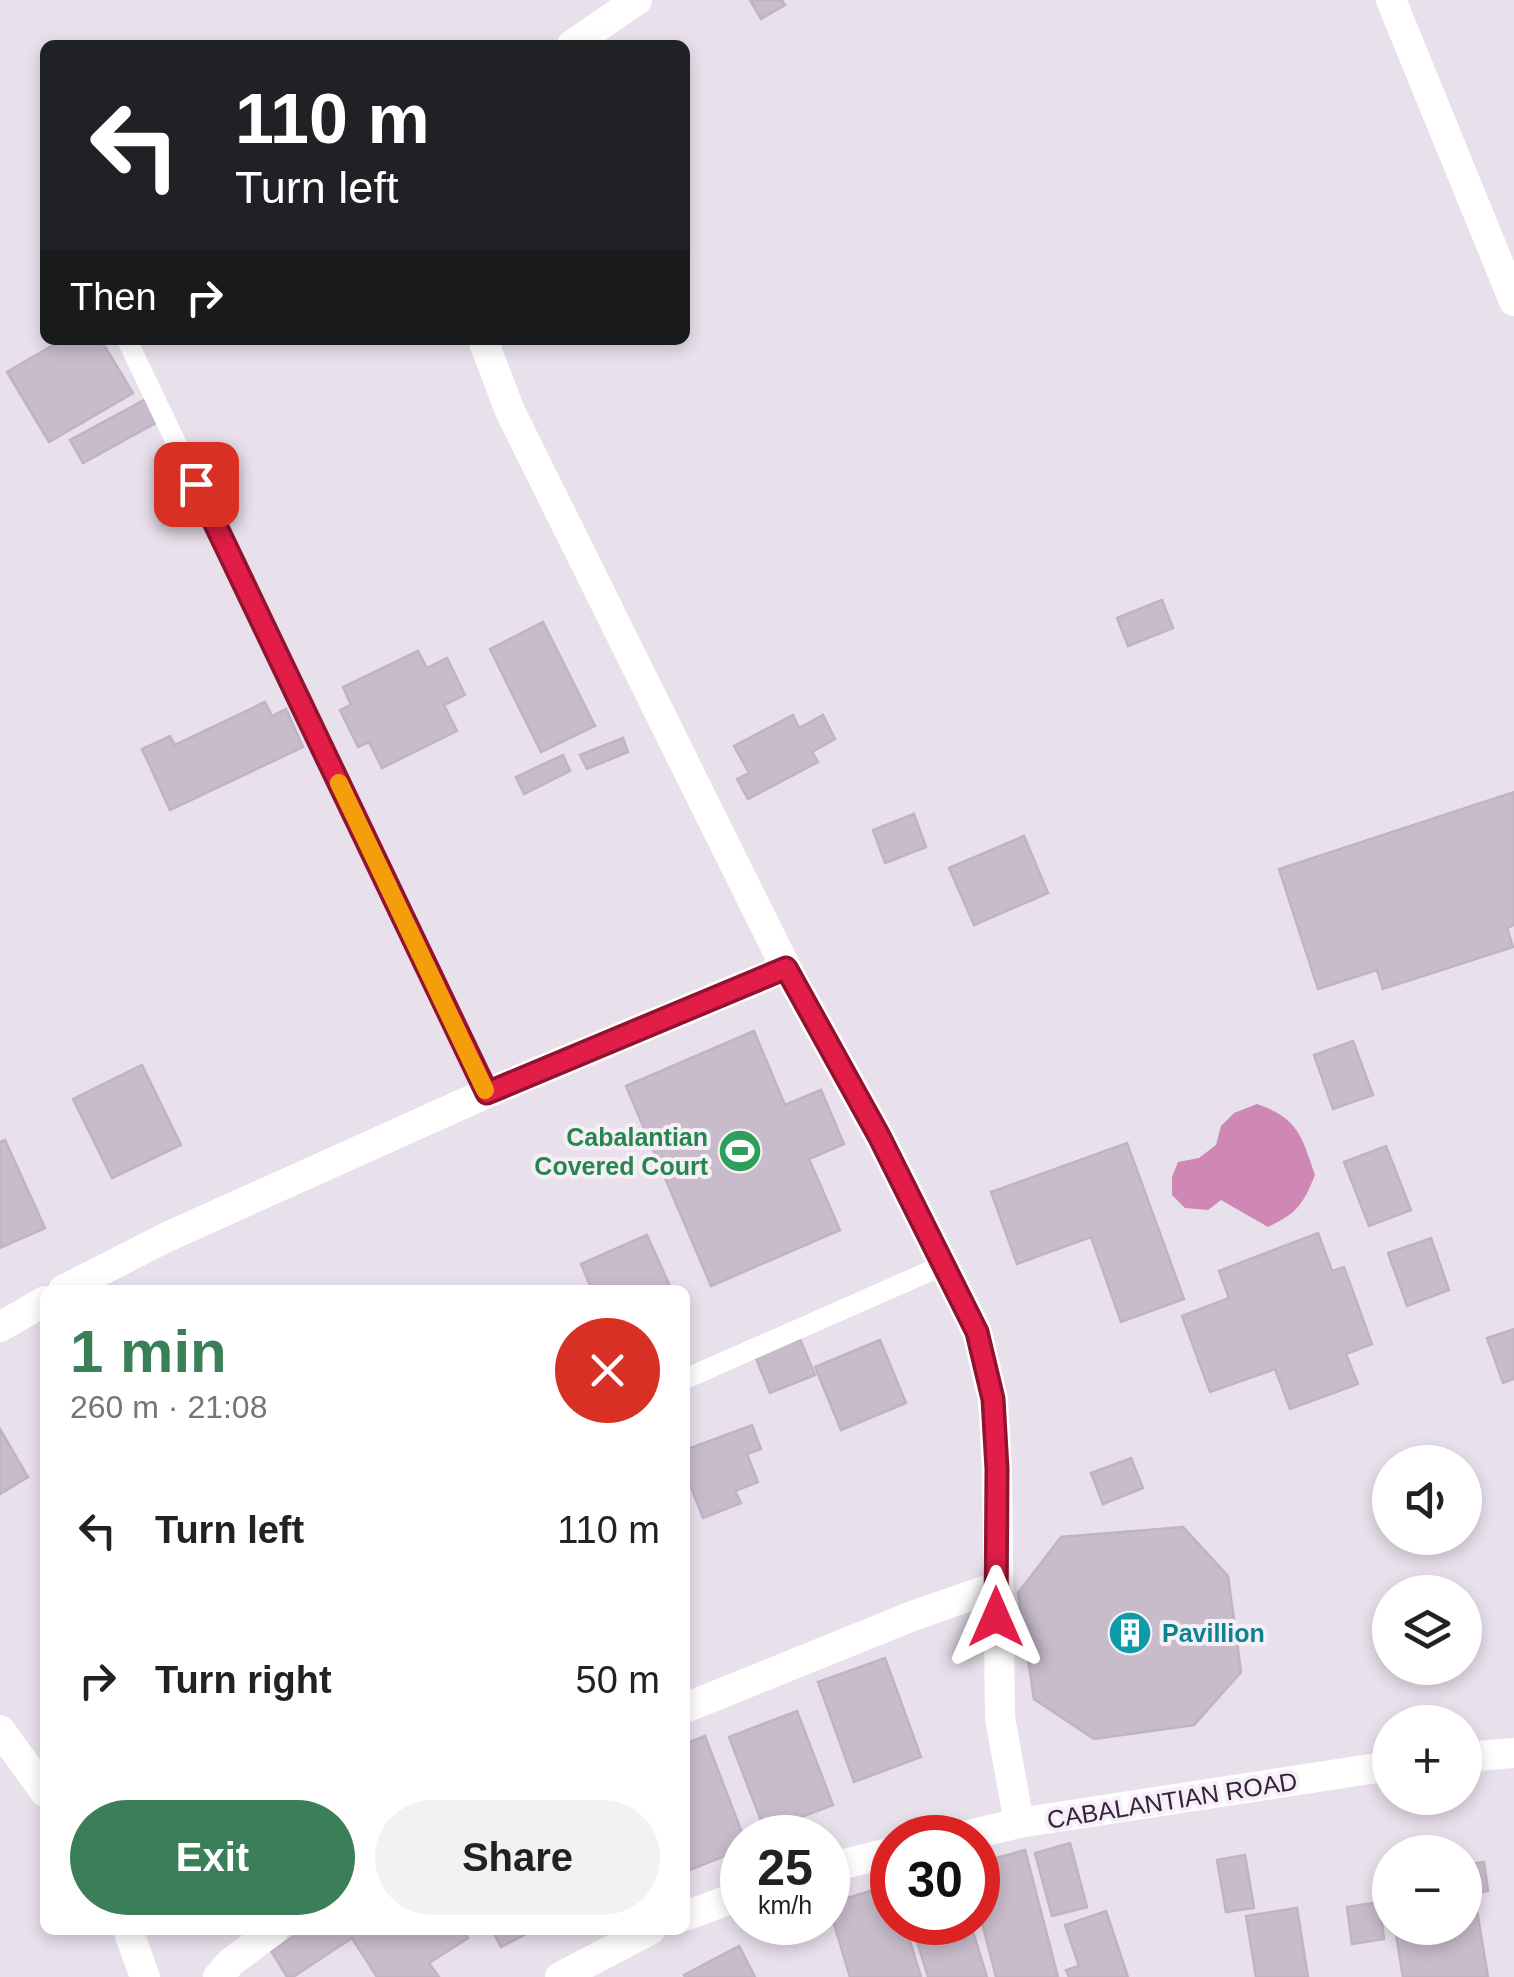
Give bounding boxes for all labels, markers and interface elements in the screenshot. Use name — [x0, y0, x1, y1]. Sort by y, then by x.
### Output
icon: left — [70, 80, 200, 210]
text: 110 m — [235, 80, 430, 158]
text: Turn left — [235, 162, 398, 213]
icon: right — [177, 270, 232, 325]
text: Then — [70, 276, 157, 318]
pin — [154, 442, 239, 527]
icon: arrive — [169, 457, 224, 512]
place label: Cabalantian Covered Court — [534, 1123, 709, 1180]
sports icon: Cabalantian Covered Court — [717, 1128, 763, 1174]
text: 1 min — [70, 1318, 227, 1385]
button: close — [555, 1318, 660, 1423]
text: 260 m · 21:08 — [70, 1389, 267, 1425]
map controls — [1372, 1445, 1482, 1945]
button: sound — [1372, 1445, 1482, 1555]
icon: left — [70, 1503, 125, 1558]
text: Turn left — [155, 1509, 304, 1551]
text: 110 m — [557, 1509, 660, 1551]
position arrow — [944, 1565, 1048, 1669]
button: layers — [1372, 1575, 1482, 1685]
building icon: Pavillion — [1107, 1610, 1153, 1656]
place label: Pavillion — [1162, 1619, 1265, 1647]
icon: right — [70, 1653, 125, 1708]
text: Turn right — [155, 1659, 332, 1701]
text: 50 m — [576, 1659, 660, 1701]
button: + — [1372, 1705, 1482, 1815]
street label: CABALANTIAN ROAD — [1045, 1766, 1299, 1834]
button: Exit — [70, 1800, 355, 1915]
button: Share — [375, 1800, 660, 1915]
speed limit sign: 30 — [870, 1815, 1000, 1945]
button: − — [1372, 1835, 1482, 1945]
text: 25 — [757, 1840, 813, 1896]
text: km/h — [758, 1891, 812, 1919]

